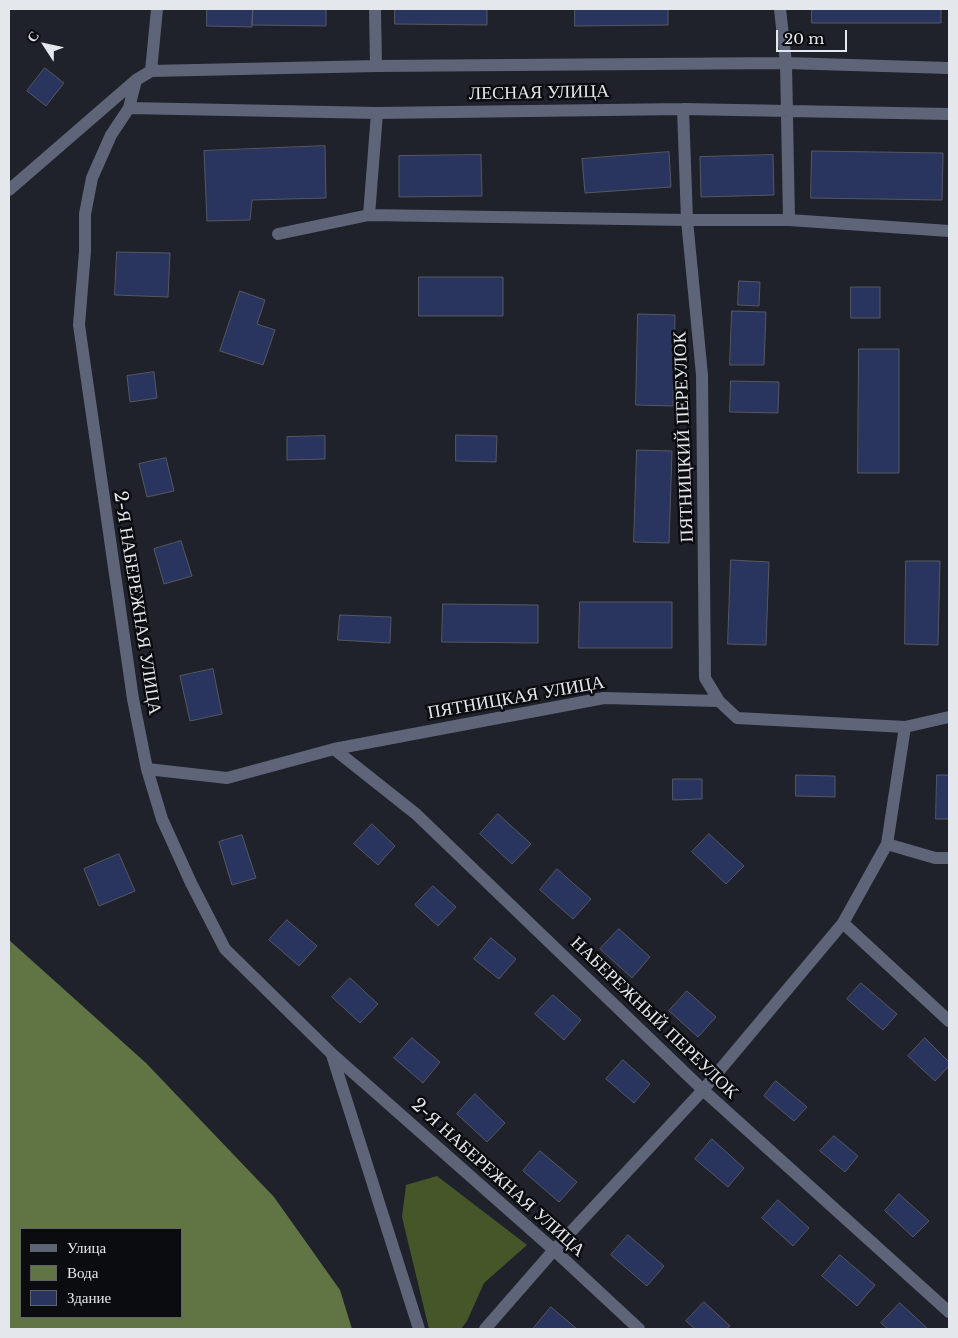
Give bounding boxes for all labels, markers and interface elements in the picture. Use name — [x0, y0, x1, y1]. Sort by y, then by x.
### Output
north arrow — [20, 20, 70, 70]
scale bar — [778, 20, 849, 52]
text: С — [22, 27, 43, 46]
text: 20 m — [784, 29, 824, 48]
street label: ЛЕСНАЯ УЛИЦА — [469, 81, 609, 105]
street label: ПЯТНИЦКИЙ ПЕРЕУЛОК — [670, 331, 698, 543]
street label: 2-Я НАБЕРЕЖНАЯ УЛИЦА — [109, 490, 165, 716]
street label: ПЯТНИЦКАЯ УЛИЦА — [426, 672, 606, 724]
street label: НАБЕРЕЖНЫЙ ПЕРЕУЛОК — [566, 932, 742, 1104]
street label: 2-Я НАБЕРЕЖНАЯ УЛИЦА — [407, 1094, 589, 1262]
legend — [20, 1228, 182, 1318]
text: Улица — [67, 1238, 106, 1257]
text: Вода — [67, 1263, 98, 1282]
text: Здание — [67, 1288, 111, 1307]

